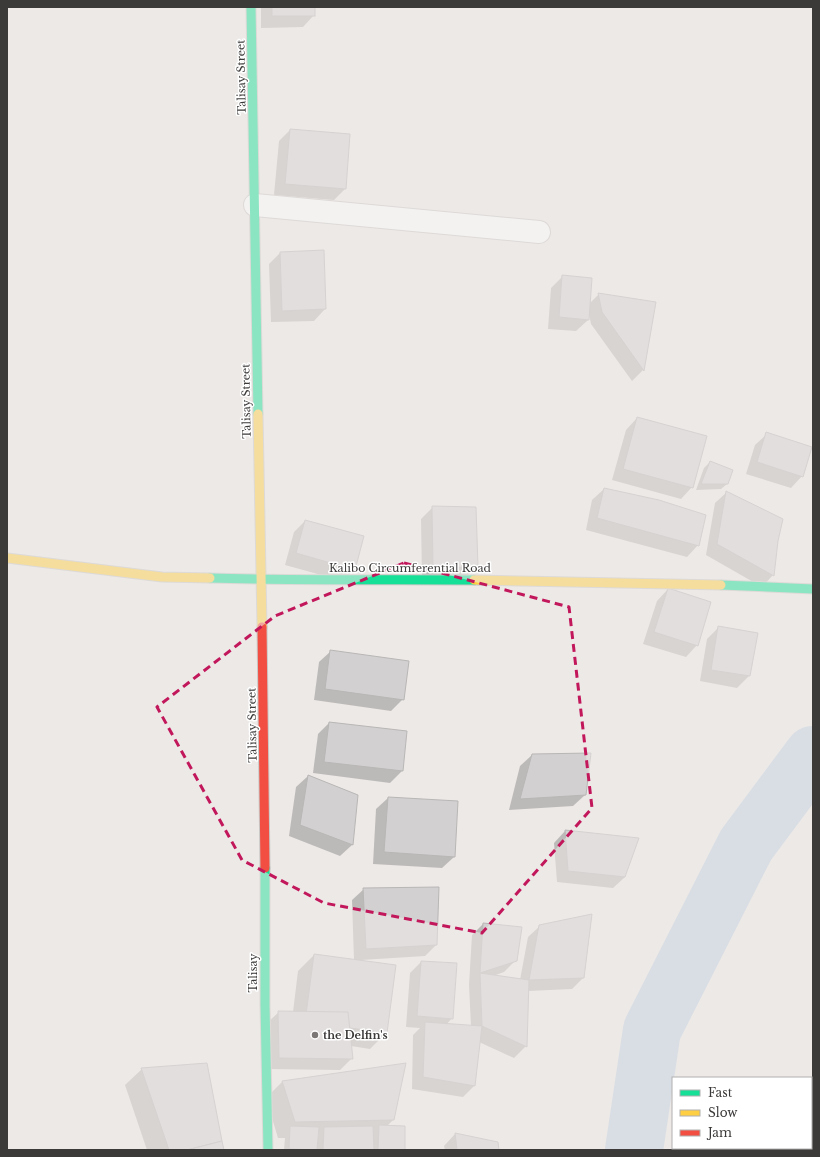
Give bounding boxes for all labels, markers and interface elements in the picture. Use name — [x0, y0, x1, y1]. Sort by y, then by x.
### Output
street label: Talisay Street — [233, 39, 249, 115]
street label: Talisay Street — [238, 363, 254, 439]
street label: Kalibo Circumferential Road — [329, 561, 492, 575]
street label: Talisay Street — [244, 687, 260, 763]
street label: Talisay — [246, 954, 260, 993]
place label: the Delfin's — [323, 1028, 388, 1042]
marker: the Delfin's — [310, 1030, 320, 1040]
legend — [672, 1077, 812, 1149]
text: Fast — [708, 1085, 733, 1100]
text: Slow — [708, 1105, 738, 1120]
text: Jam — [706, 1125, 732, 1140]

